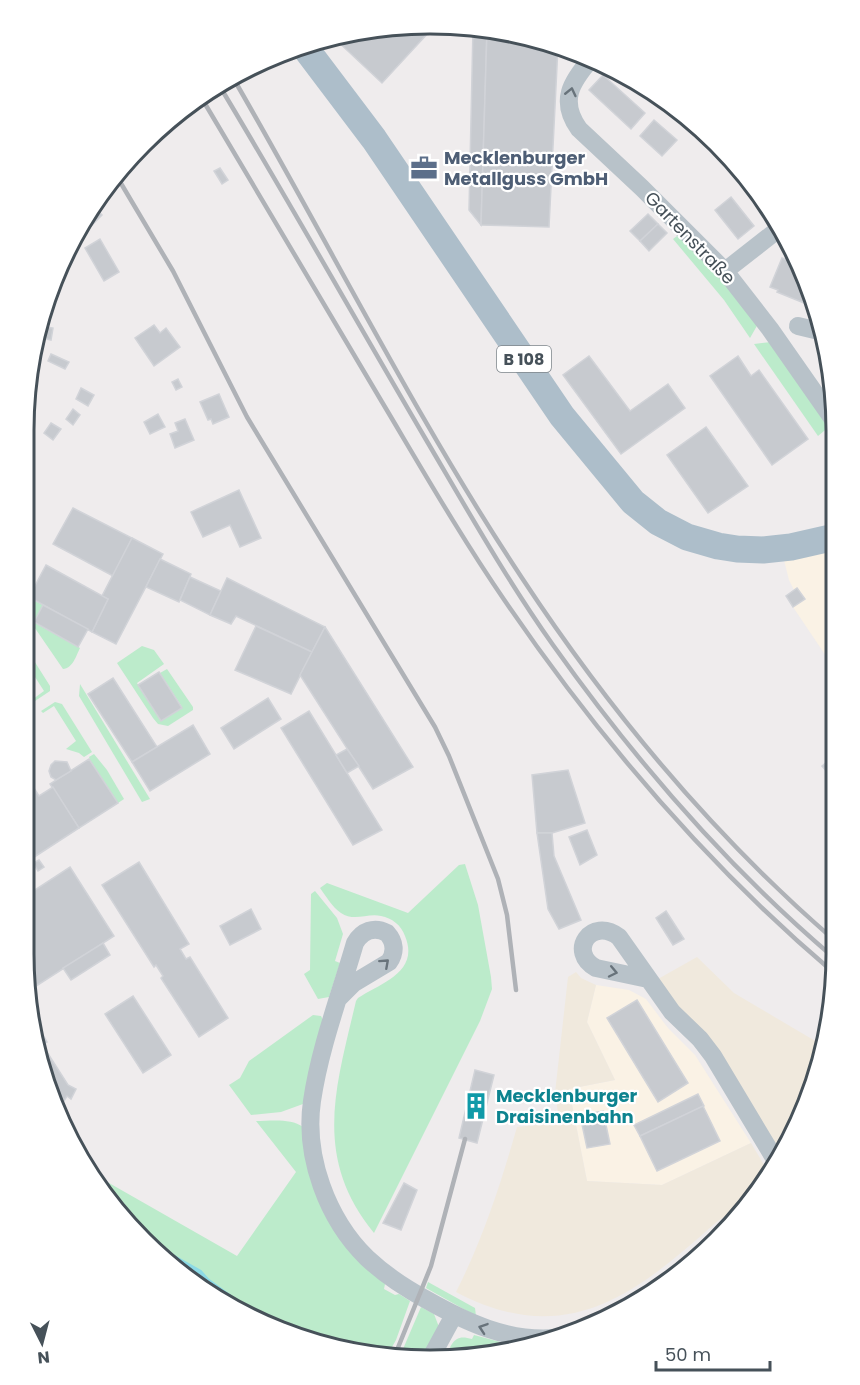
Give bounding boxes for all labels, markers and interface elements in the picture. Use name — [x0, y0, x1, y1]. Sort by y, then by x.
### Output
one-way arrow — [563, 87, 576, 97]
place label: Mecklenburger Metallguss GmbH — [444, 145, 608, 191]
office icon: Mecklenburger Metallguss GmbH — [409, 153, 439, 183]
street label: Gartenstraße — [640, 186, 741, 290]
road number: B 108 — [497, 346, 551, 372]
one-way arrow — [378, 959, 388, 970]
one-way arrow — [607, 965, 617, 978]
place label: Mecklenburger Draisinenbahn — [496, 1083, 638, 1129]
building icon: Mecklenburger Draisinenbahn — [461, 1091, 491, 1121]
north arrow — [12, 1313, 72, 1373]
one-way arrow — [478, 1322, 489, 1335]
scale bar — [656, 1334, 770, 1372]
text: 50 m — [665, 1342, 711, 1367]
text: N — [36, 1345, 51, 1369]

